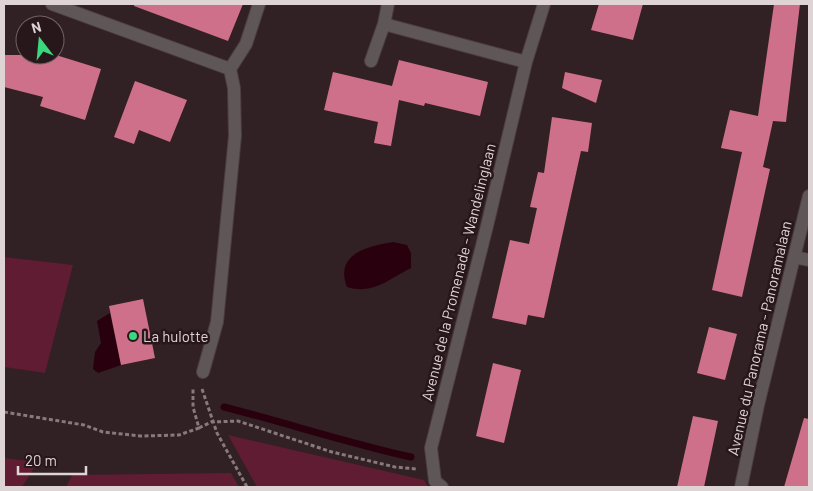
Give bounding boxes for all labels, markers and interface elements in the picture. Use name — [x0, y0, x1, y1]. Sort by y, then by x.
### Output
north arrow — [15, 15, 65, 65]
text: N — [29, 18, 43, 36]
street label: Avenue de la Promenade - Wandelinglaan — [417, 141, 499, 403]
street label: Avenue du Panorama - Panoramalaan — [723, 219, 795, 457]
place label: La hulotte — [143, 327, 209, 345]
marker: La hulotte — [127, 330, 139, 342]
scale bar — [18, 444, 85, 476]
text: 20 m — [25, 451, 57, 469]

